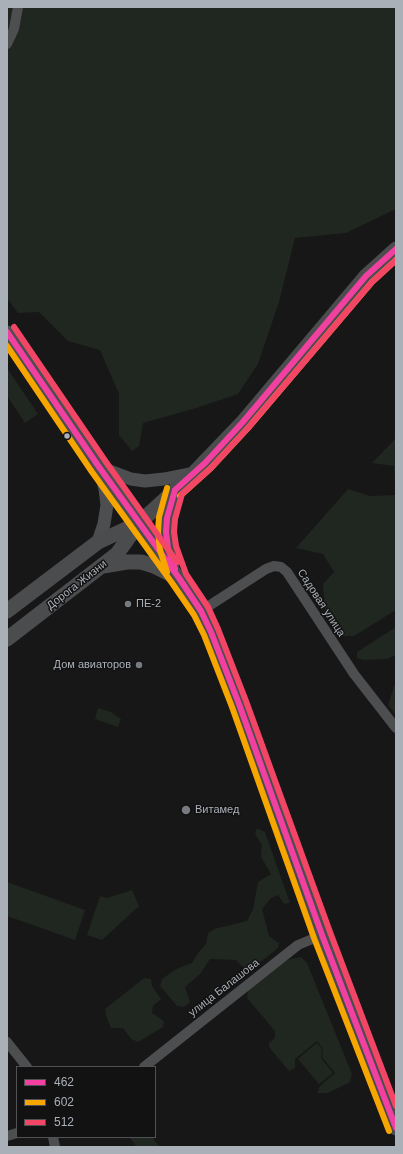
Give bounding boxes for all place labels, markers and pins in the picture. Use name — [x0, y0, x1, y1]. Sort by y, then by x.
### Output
unlabelled marker — [62, 431, 72, 441]
place label: ПЕ-2 — [136, 597, 161, 611]
marker: ПЕ-2 — [123, 599, 133, 609]
place label: Дом авиаторов — [54, 658, 131, 672]
marker: Дом авиаторов — [134, 660, 144, 670]
place label: Витамед — [195, 803, 239, 817]
marker: Витамед — [180, 804, 192, 816]

